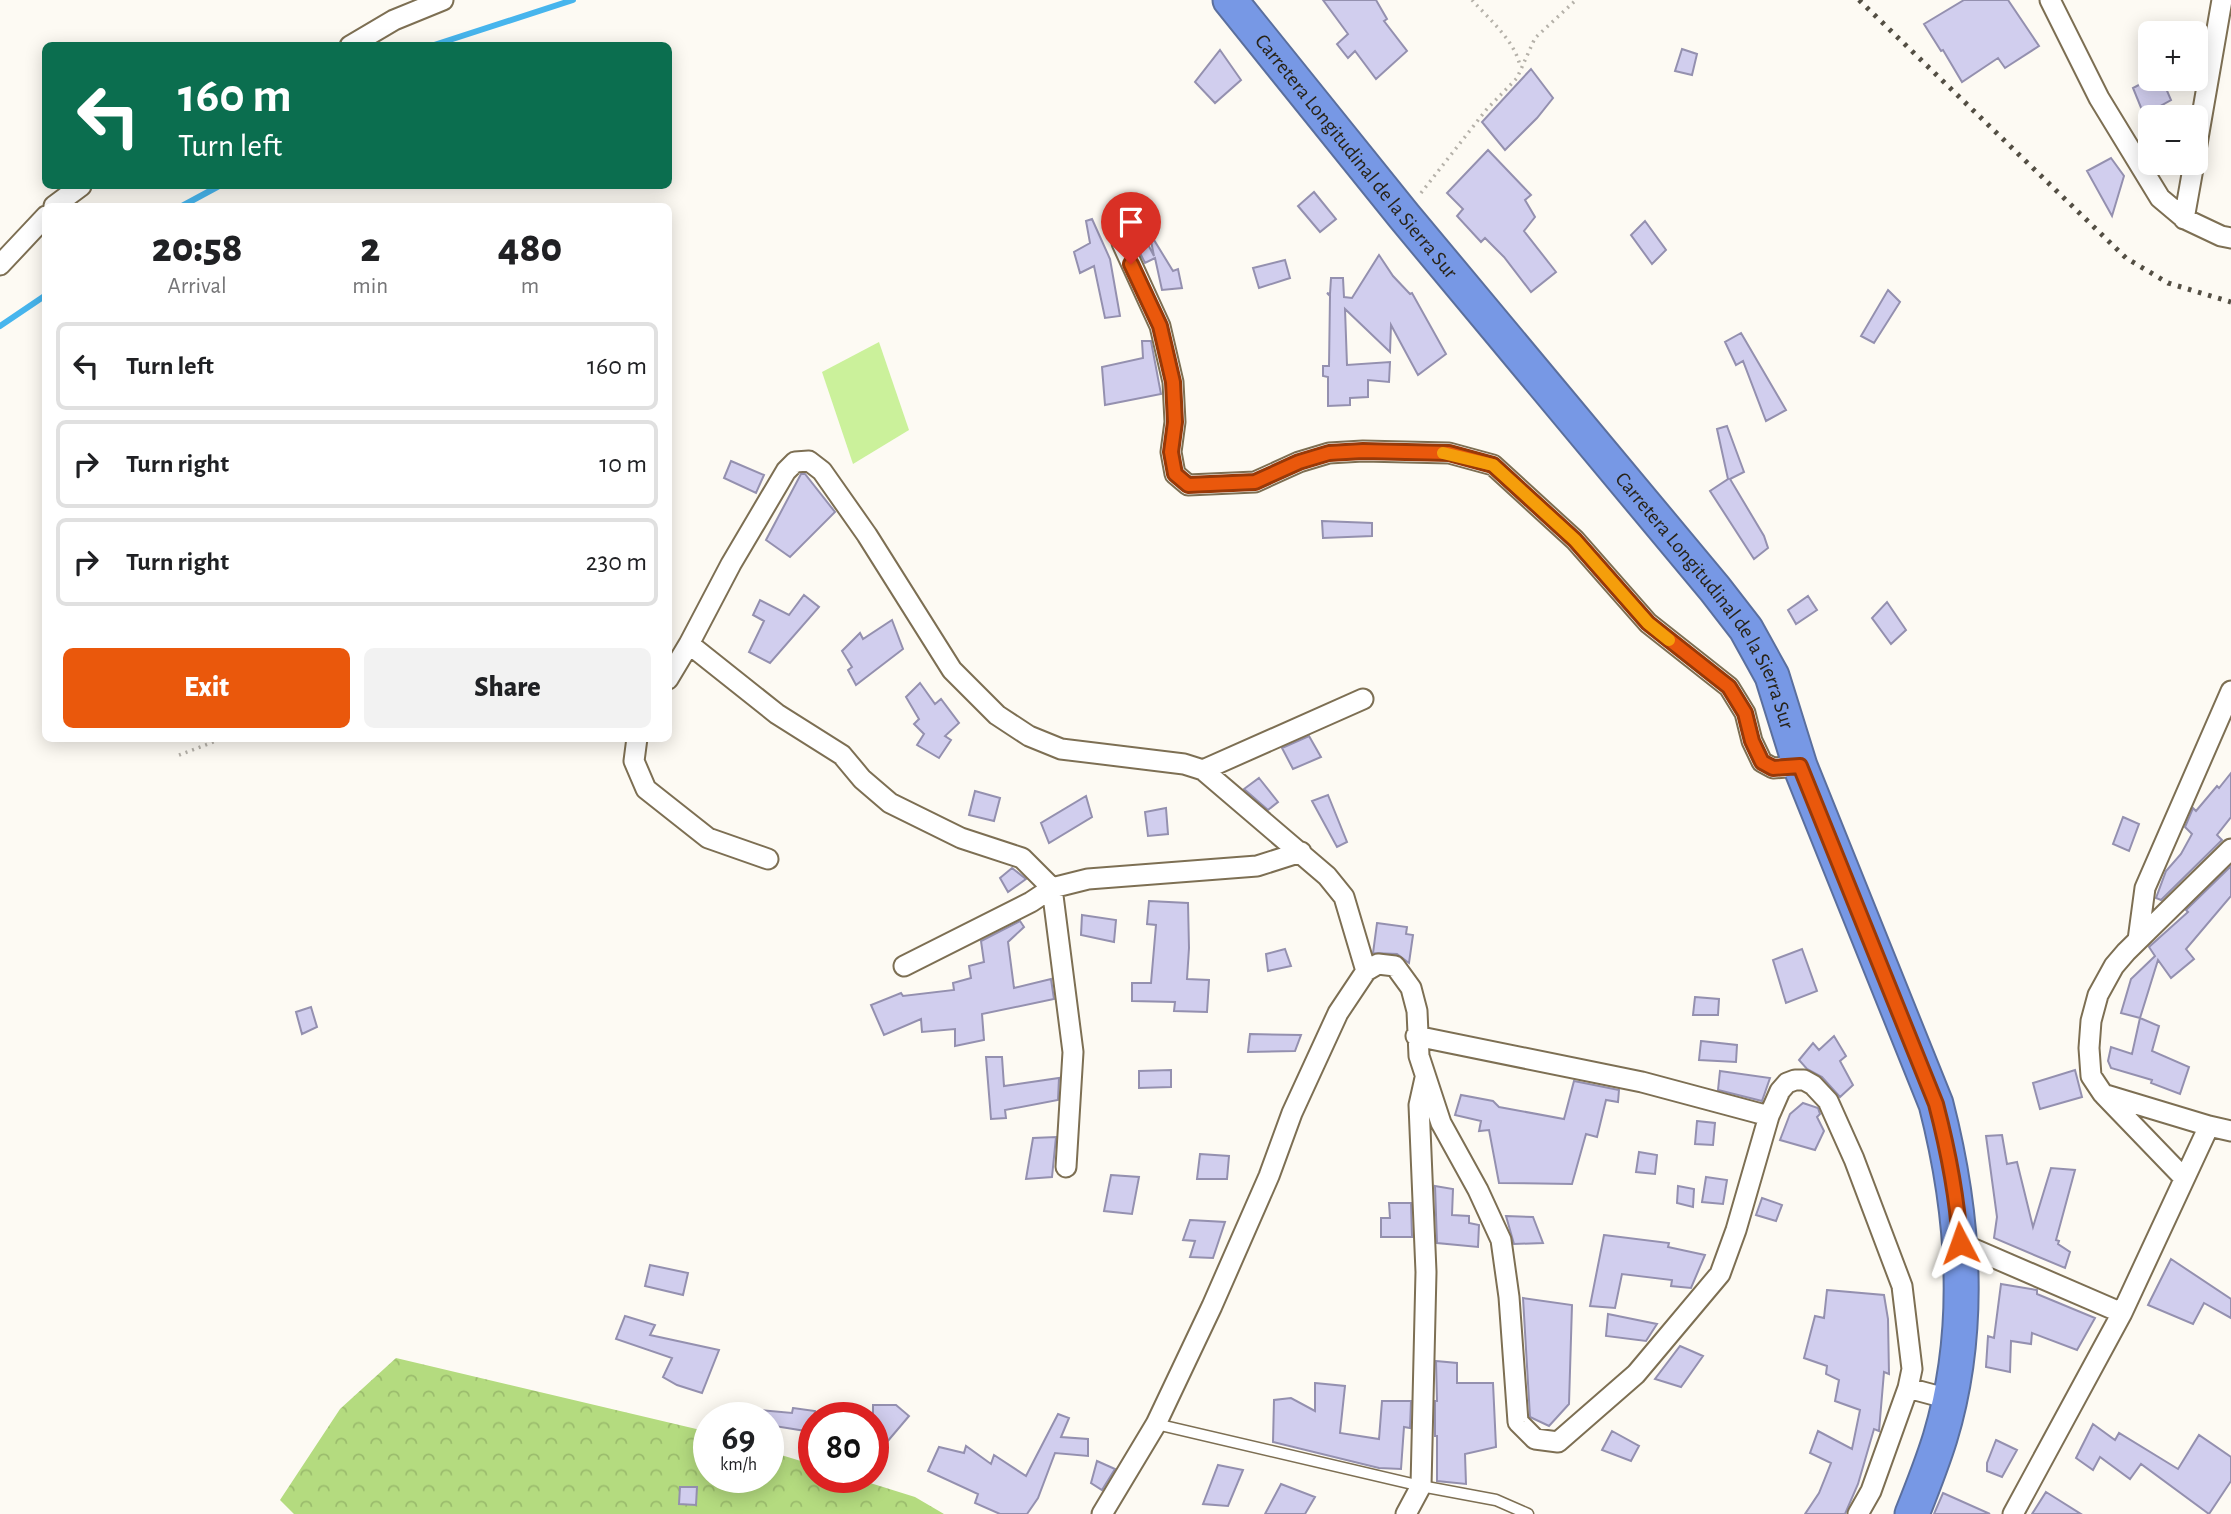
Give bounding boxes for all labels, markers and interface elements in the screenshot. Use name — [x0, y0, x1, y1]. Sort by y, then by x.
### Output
map controls — [2138, 21, 2208, 175]
button: + — [2138, 21, 2208, 91]
street label: Carretera Longitudinal de la Sierra Sur — [1251, 30, 1462, 282]
icon: left — [63, 70, 154, 161]
text: 160 m — [178, 72, 292, 121]
button: − — [2138, 105, 2208, 175]
text: Turn left — [178, 130, 282, 162]
pin — [1101, 192, 1161, 264]
icon: arrive — [1112, 203, 1150, 241]
text: 20:58 — [152, 227, 243, 269]
text: 2 — [360, 227, 380, 269]
text: 480 — [498, 227, 562, 269]
text: Arrival — [168, 275, 227, 298]
text: min — [352, 275, 388, 298]
text: m — [521, 275, 539, 298]
icon: left — [67, 347, 105, 385]
text: Turn left — [126, 353, 214, 379]
text: 160 m — [587, 353, 647, 379]
icon: right — [67, 445, 105, 483]
text: Turn right — [126, 451, 229, 477]
text: 10 m — [599, 451, 647, 477]
street label: Carretera Longitudinal de la Sierra Sur — [1612, 468, 1798, 731]
icon: right — [67, 543, 105, 581]
text: Turn right — [126, 549, 229, 575]
text: 230 m — [586, 549, 647, 575]
button: Exit — [63, 648, 350, 728]
button: Share — [364, 648, 651, 728]
position arrow — [1923, 1206, 1997, 1280]
speed limit sign: 80 — [798, 1402, 889, 1493]
text: 69 — [722, 1421, 755, 1456]
text: km/h — [720, 1456, 757, 1474]

